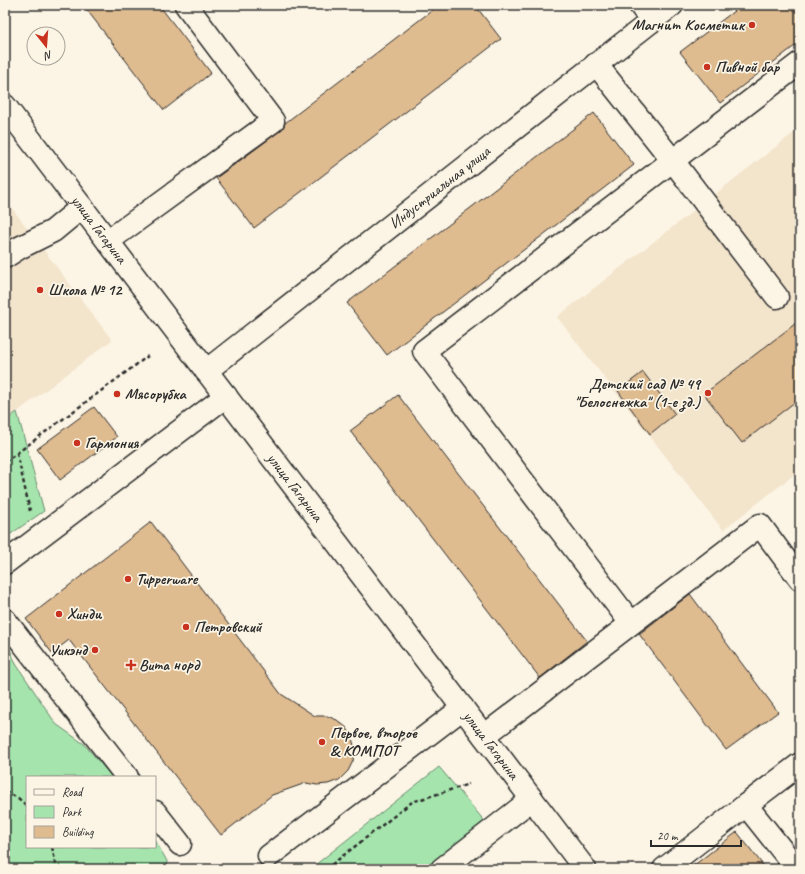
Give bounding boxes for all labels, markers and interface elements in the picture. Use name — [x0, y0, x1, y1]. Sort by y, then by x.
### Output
place label: Магнит Косметик — [632, 15, 746, 35]
marker: Магнит Косметик — [747, 20, 757, 30]
north arrow — [26, 26, 66, 66]
text: N — [42, 48, 54, 64]
place label: Пивной бар — [715, 57, 781, 77]
marker: Пивной бар — [702, 62, 712, 72]
street label: Индустриальная улица — [385, 141, 496, 234]
street label: улица Гагарина — [66, 190, 132, 269]
place label: Школа № 12 — [48, 280, 123, 300]
marker: Школа № 12 — [35, 285, 45, 295]
place label: Детский сад № 49 "Белоснежка" (1-е зд.) — [574, 374, 702, 412]
place label: Мясорубка — [125, 384, 188, 404]
marker: Детский сад № 49 "Белоснежка" (1-е зд.) — [703, 388, 713, 398]
marker: Мясорубка — [112, 389, 122, 399]
place label: Гармония — [85, 433, 139, 453]
marker: Гармония — [72, 438, 82, 448]
street label: улица Гагарина — [262, 448, 328, 526]
place label: Tupperware — [136, 569, 199, 589]
marker: Tupperware — [123, 574, 133, 584]
place label: Хинди — [67, 604, 103, 624]
marker: Хинди — [54, 609, 64, 619]
place label: Петровский — [194, 617, 263, 637]
marker: Петровский — [181, 622, 191, 632]
place label: Уикэнд — [49, 640, 88, 660]
marker: Уикэнд — [90, 645, 100, 655]
place label: Вита норд — [139, 655, 201, 675]
marker: Вита норд — [126, 660, 136, 670]
street label: улица Гагарина — [458, 706, 524, 784]
place label: Первое, второе & КОМПОТ — [330, 723, 418, 761]
marker: Первое, второе & КОМПОТ — [317, 737, 327, 747]
legend — [26, 776, 156, 848]
text: Road — [62, 784, 84, 800]
text: Park — [62, 804, 83, 820]
scale bar — [651, 822, 741, 848]
text: Building — [62, 824, 94, 840]
text: 20 m — [657, 828, 679, 844]

